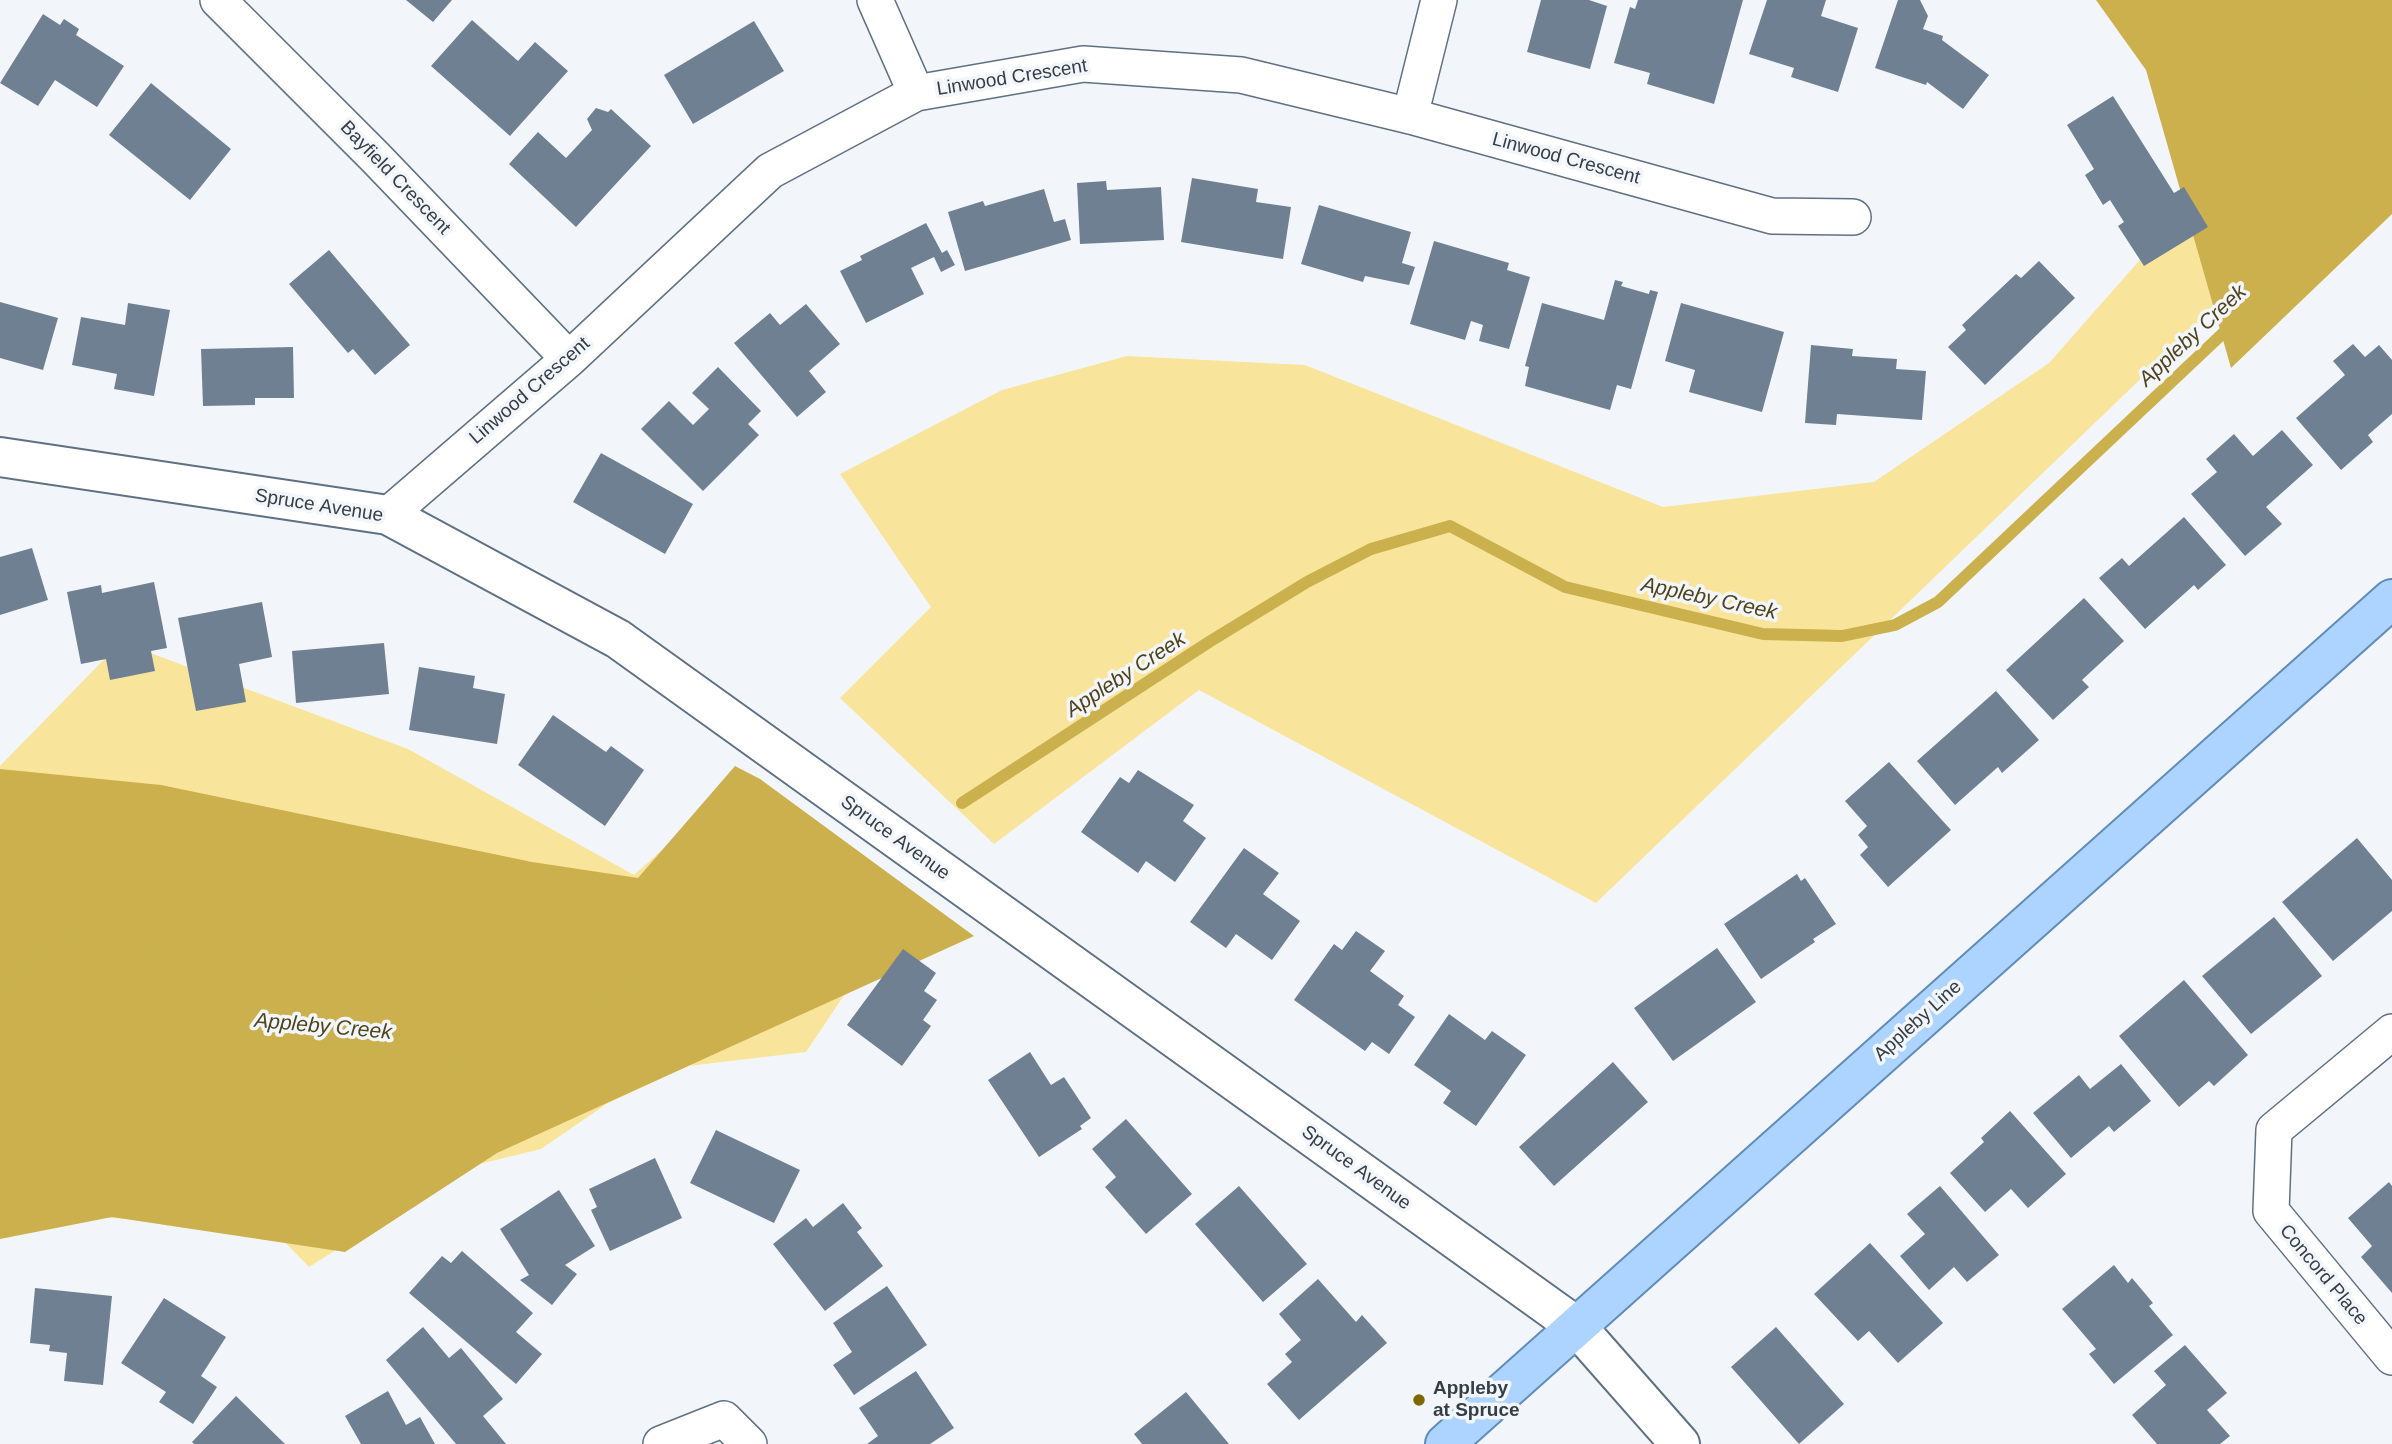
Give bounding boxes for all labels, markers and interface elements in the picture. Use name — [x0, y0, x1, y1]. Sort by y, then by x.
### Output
street label: Linwood Crescent — [935, 55, 1089, 101]
street label: Bayfield Crescent — [335, 117, 455, 239]
street label: Linwood Crescent — [1490, 128, 1642, 190]
water label: Appleby Creek — [2134, 280, 2252, 392]
street label: Linwood Crescent — [465, 333, 595, 449]
street label: Spruce Avenue — [253, 485, 385, 527]
water label: Appleby Creek — [1639, 572, 1779, 626]
water label: Appleby Creek — [1061, 627, 1191, 723]
street label: Spruce Avenue — [836, 791, 954, 885]
street label: Appleby Line — [1870, 976, 1966, 1066]
water label: Appleby Creek — [253, 1008, 393, 1046]
street label: Spruce Avenue — [1297, 1121, 1415, 1215]
street label: Concord Place — [2274, 1220, 2372, 1330]
place label: Appleby at Spruce — [1433, 1378, 1520, 1422]
marker: Appleby at Spruce — [1411, 1392, 1427, 1408]

